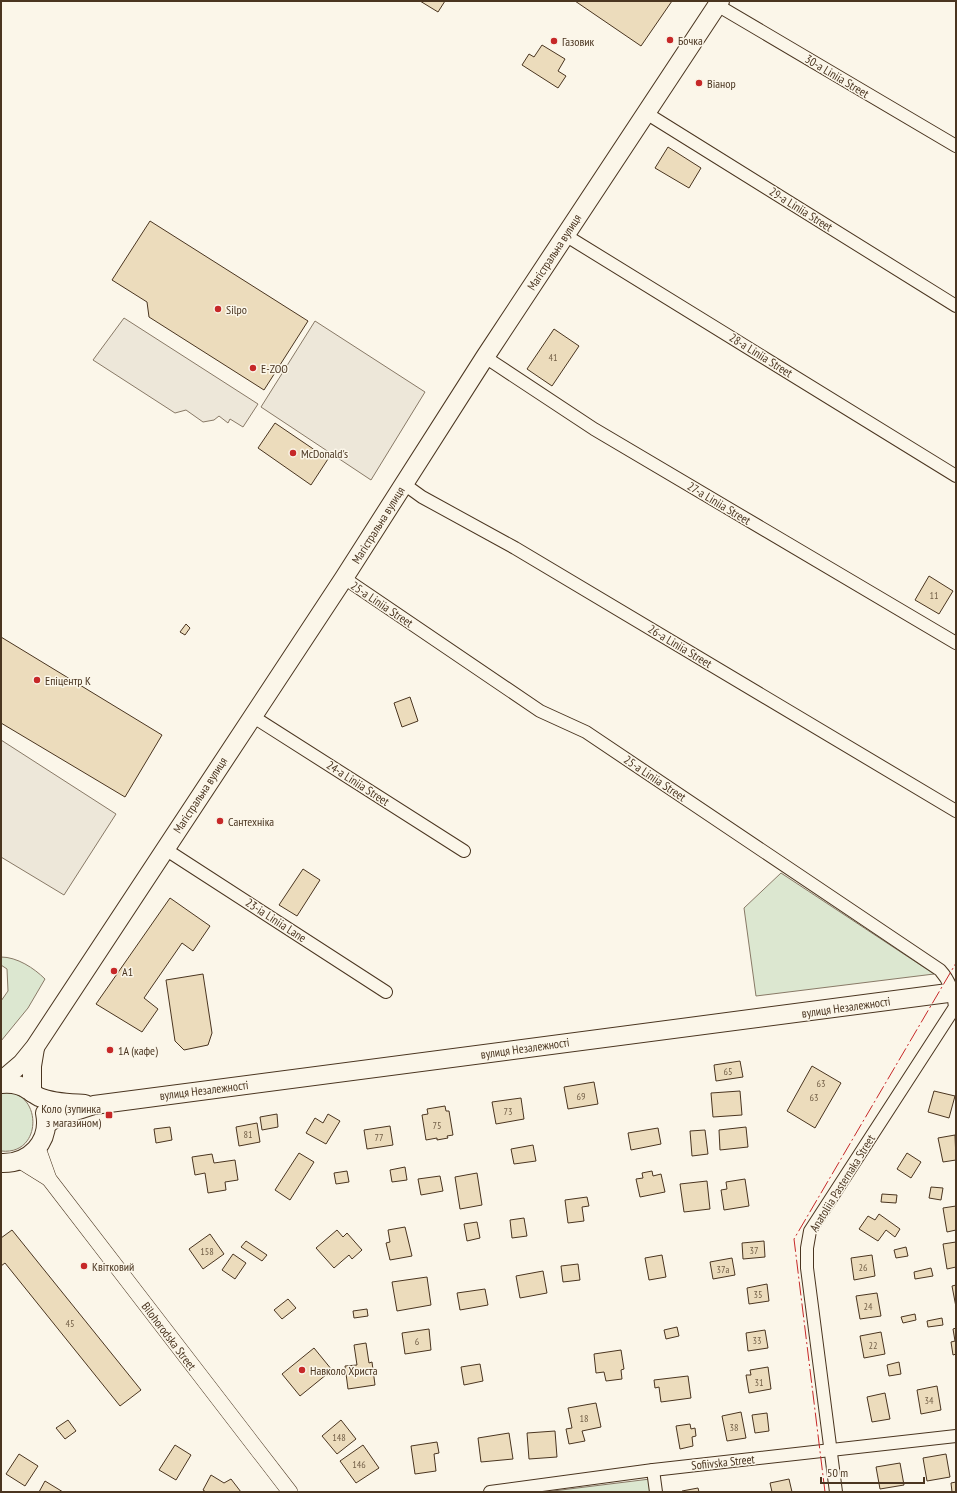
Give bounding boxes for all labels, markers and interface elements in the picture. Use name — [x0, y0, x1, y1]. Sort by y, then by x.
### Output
place label: Бочка — [678, 33, 703, 48]
place label: Газовик — [562, 34, 595, 49]
marker: Бочка — [665, 35, 675, 45]
marker: Газовик — [549, 36, 559, 46]
street label: 30-a Liniia Street — [802, 51, 872, 101]
place label: Віанор — [707, 76, 736, 91]
marker: Віанор — [694, 78, 704, 88]
street label: 29-a Liniia Street — [767, 184, 836, 235]
street label: Магістральна вулиця — [524, 211, 584, 293]
place label: Silpo — [226, 302, 247, 317]
marker: Silpo — [213, 304, 223, 314]
street label: 28-a Liniia Street — [727, 330, 796, 381]
house number: 41 — [549, 351, 558, 364]
place label: E-ZOO — [261, 361, 288, 376]
marker: E-ZOO — [248, 363, 258, 373]
place label: McDonald's — [301, 446, 348, 461]
marker: McDonald's — [288, 448, 298, 458]
street label: 27-a Liniia Street — [685, 478, 754, 528]
street label: Магістральна вулиця — [348, 483, 408, 566]
street label: 25-a Liniia Street — [348, 578, 417, 631]
house number: 11 — [930, 589, 939, 602]
street label: 26-a Liniia Street — [645, 621, 715, 671]
place label: Епіцентр К — [45, 673, 91, 688]
marker: Епіцентр К — [32, 675, 42, 685]
street label: 25-a Liniia Street — [621, 752, 690, 805]
street label: Магістральна вулиця — [170, 754, 230, 836]
street label: 24-a Liniia Street — [324, 757, 393, 809]
place label: Сантехніка — [228, 814, 274, 829]
marker: Сантехніка — [215, 816, 225, 826]
street label: 23-ia Liniia Lane — [243, 895, 309, 945]
place label: А1 — [122, 964, 133, 979]
marker: А1 — [109, 966, 119, 976]
street label: вулиця Незалежності — [801, 993, 891, 1021]
street label: вулиця Незалежності — [480, 1034, 570, 1062]
place label: 1А (кафе) — [118, 1043, 158, 1058]
marker: 1А (кафе) — [105, 1045, 115, 1055]
house number: 65 — [724, 1065, 733, 1078]
street label: вулиця Незалежності — [159, 1077, 249, 1103]
house number: 63 — [817, 1077, 826, 1090]
house number: 69 — [577, 1090, 586, 1103]
house number: 63 — [810, 1091, 819, 1104]
place label: Коло (зупинка з магазином) — [41, 1101, 101, 1130]
house number: 73 — [504, 1105, 513, 1118]
marker: Коло (зупинка з магазином) — [104, 1110, 114, 1120]
house number: 75 — [433, 1119, 442, 1132]
house number: 81 — [244, 1128, 253, 1141]
house number: 77 — [375, 1131, 384, 1144]
street label: Anatoliia Pasternaka Street — [806, 1131, 878, 1234]
house number: 37 — [750, 1244, 759, 1257]
house number: 158 — [200, 1245, 214, 1258]
place label: Квітковий — [92, 1259, 134, 1274]
marker: Квітковий — [79, 1261, 89, 1271]
house number: 26 — [859, 1261, 868, 1274]
house number: 37а — [717, 1263, 730, 1276]
house number: 35 — [754, 1288, 763, 1301]
street label: Bilohorodska Street — [139, 1299, 200, 1374]
house number: 24 — [864, 1300, 873, 1313]
house number: 45 — [66, 1317, 75, 1330]
house number: 33 — [753, 1334, 762, 1347]
house number: 6 — [415, 1335, 420, 1348]
house number: 22 — [869, 1339, 878, 1352]
place label: Навколо Христа — [310, 1363, 378, 1378]
marker: Навколо Христа — [297, 1365, 307, 1375]
house number: 31 — [755, 1376, 764, 1389]
house number: 34 — [925, 1394, 934, 1407]
house number: 18 — [580, 1412, 589, 1425]
house number: 38 — [730, 1421, 739, 1434]
house number: 148 — [332, 1431, 346, 1444]
street label: Sofiivska Street — [691, 1451, 756, 1473]
house number: 146 — [352, 1458, 366, 1471]
scale bar — [821, 1459, 924, 1485]
text: 50 m — [827, 1465, 848, 1480]

